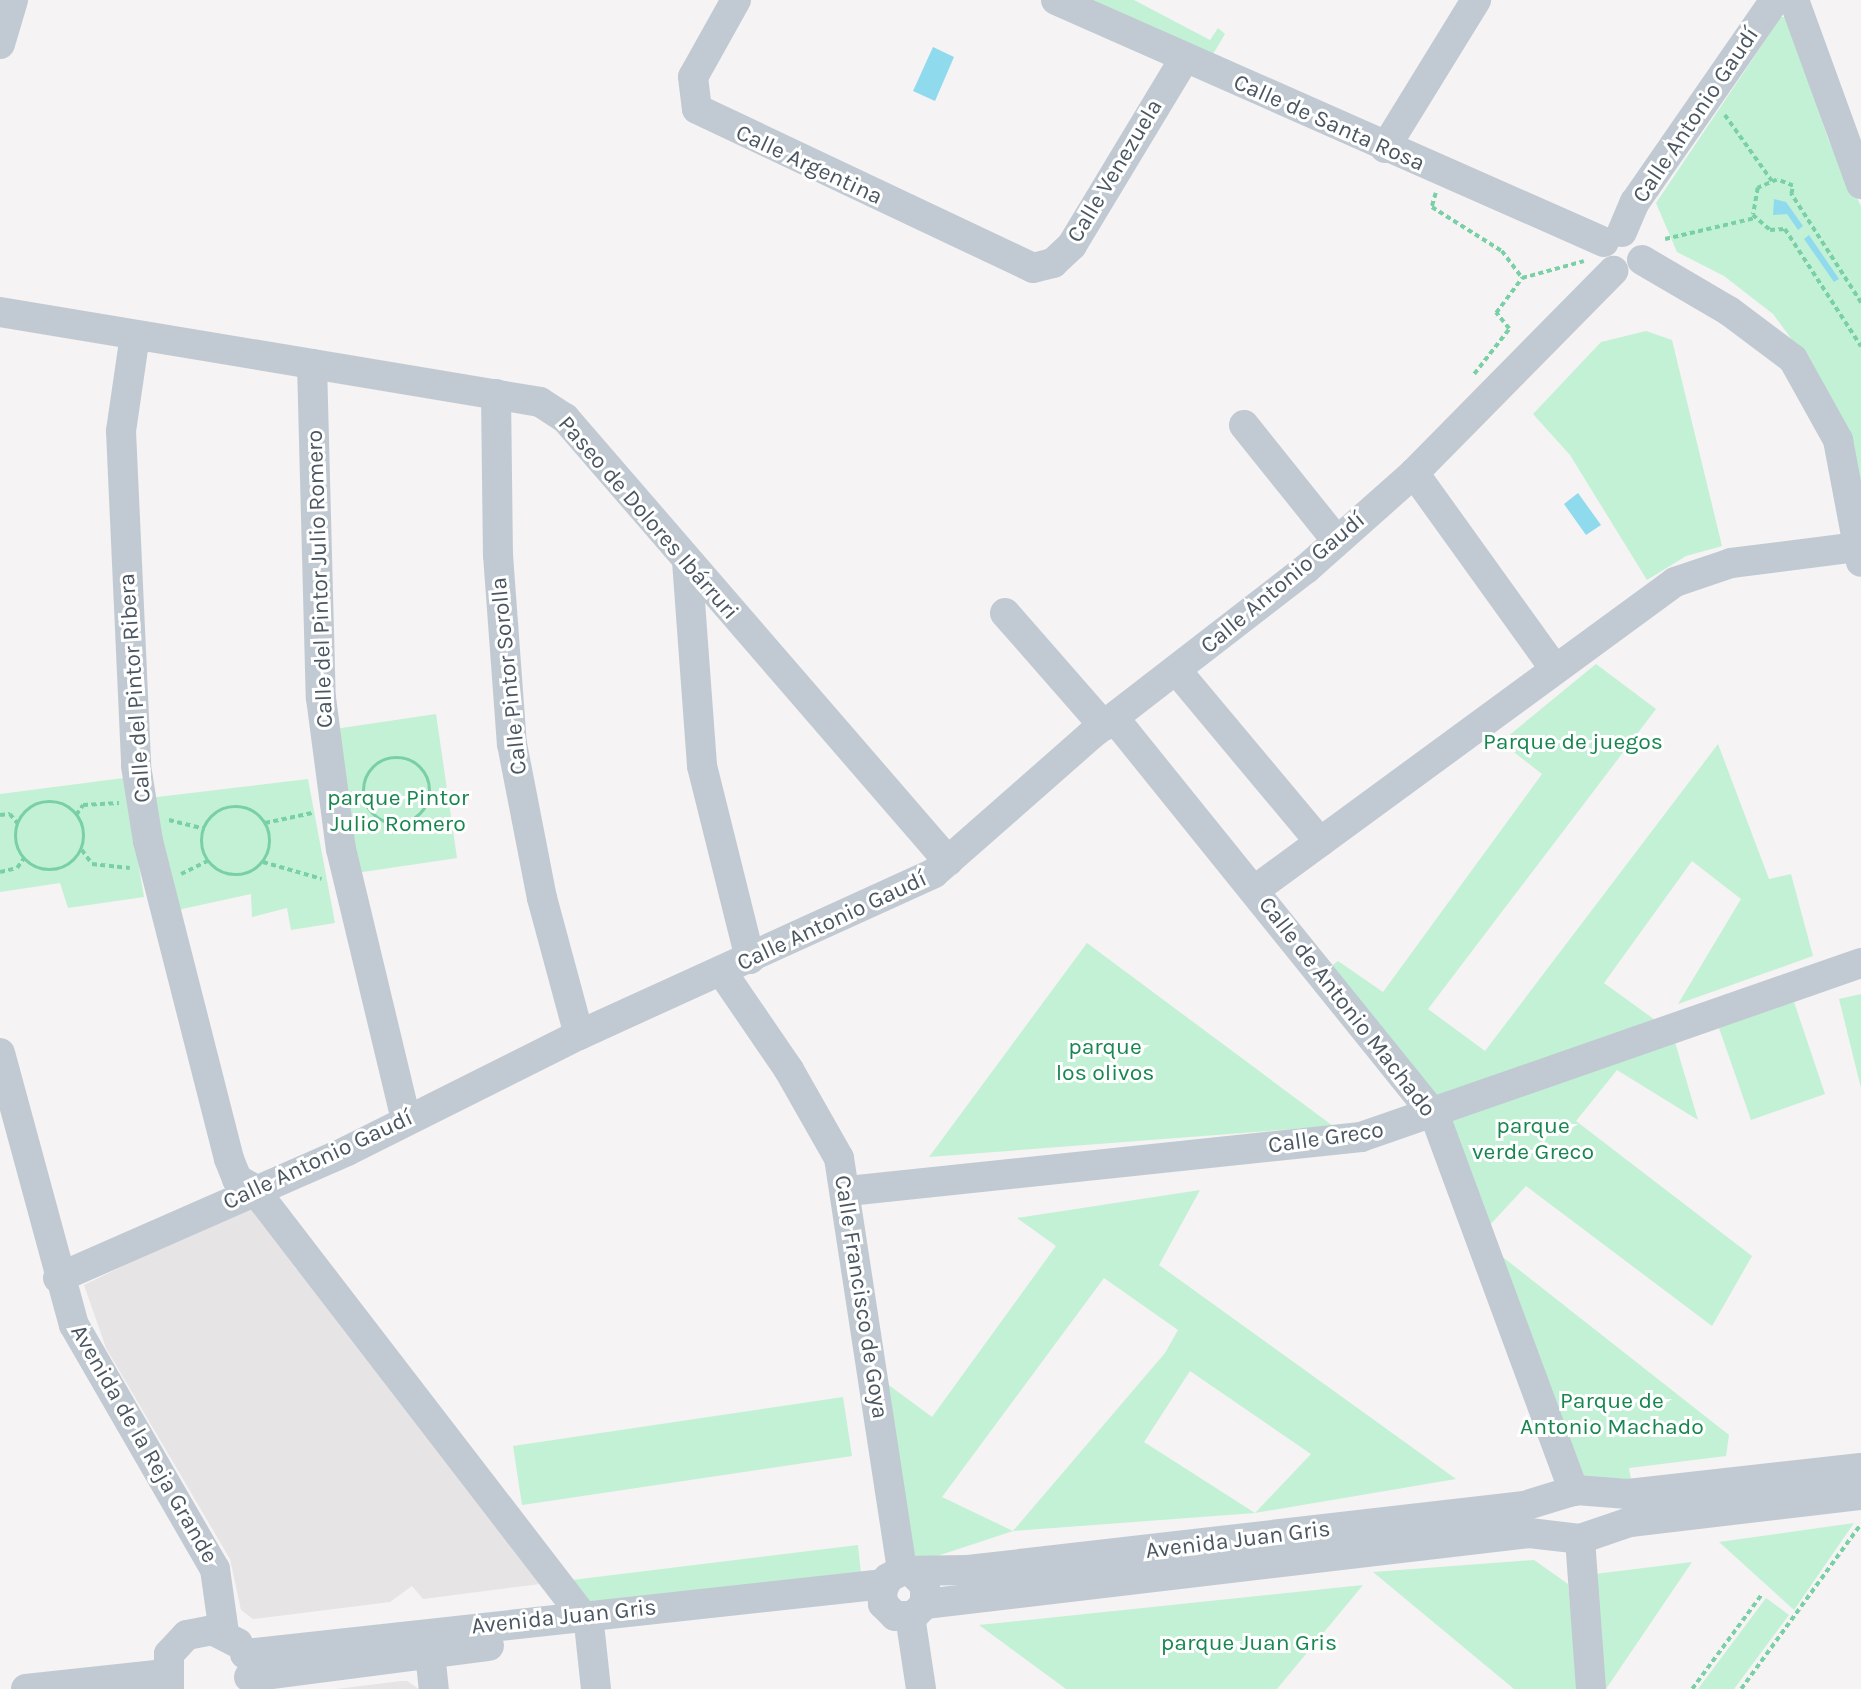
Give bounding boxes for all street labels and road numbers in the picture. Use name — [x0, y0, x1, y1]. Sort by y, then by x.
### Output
street label: Calle Antonio Gaudí — [1627, 22, 1765, 208]
street label: Calle de Santa Rosa — [1229, 68, 1429, 178]
street label: Calle Venezuela — [1061, 94, 1169, 248]
street label: Calle Argentina — [731, 119, 887, 211]
street label: Paseo de Dolores Ibárruri — [552, 410, 744, 626]
street label: Calle del Pintor Julio Romero — [301, 430, 339, 728]
street label: Calle Antonio Gaudí — [1195, 506, 1371, 660]
street label: Calle del Pintor Ribera — [113, 572, 157, 804]
street label: Calle Pintor Sorolla — [485, 576, 533, 776]
street label: Calle Antonio Gaudí — [733, 865, 931, 977]
street label: Calle de Antonio Machado — [1253, 891, 1441, 1123]
street label: Calle Antonio Gaudí — [219, 1104, 417, 1216]
street label: Calle Greco — [1267, 1116, 1385, 1160]
street label: Calle Francisco de Goya — [828, 1173, 894, 1421]
street label: Avenida de la Reja Grande — [64, 1320, 224, 1568]
street label: Avenida Juan Gris — [1144, 1515, 1332, 1565]
street label: Avenida Juan Gris — [470, 1594, 658, 1640]

